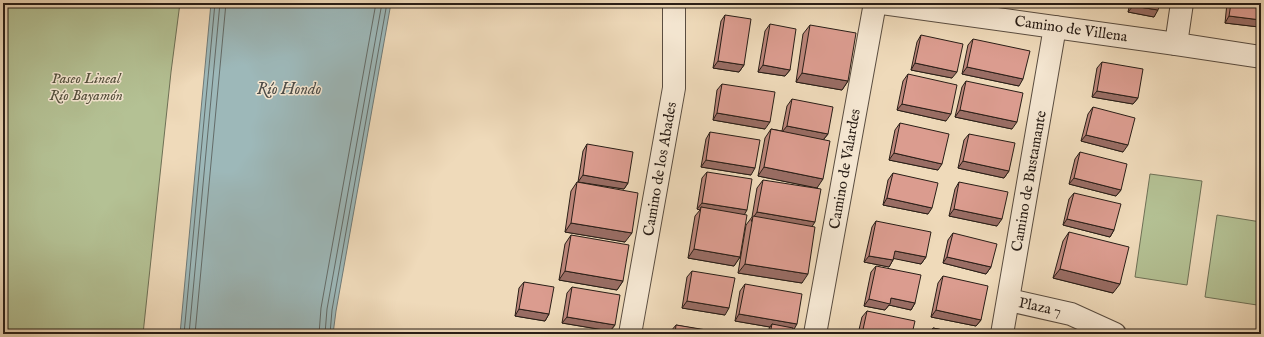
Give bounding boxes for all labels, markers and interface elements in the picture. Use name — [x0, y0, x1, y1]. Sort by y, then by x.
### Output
street label: Camino de Villena — [1013, 12, 1129, 46]
park label: Paseo Lineal Río Bayamón — [49, 69, 123, 105]
water label: Río Hondo — [257, 80, 321, 100]
street label: Camino de los Abades — [639, 100, 681, 238]
street label: Camino de Valardes — [825, 107, 865, 231]
street label: Camino de Bustamante — [1007, 109, 1051, 253]
street label: Plaza 7 — [1017, 293, 1063, 321]

